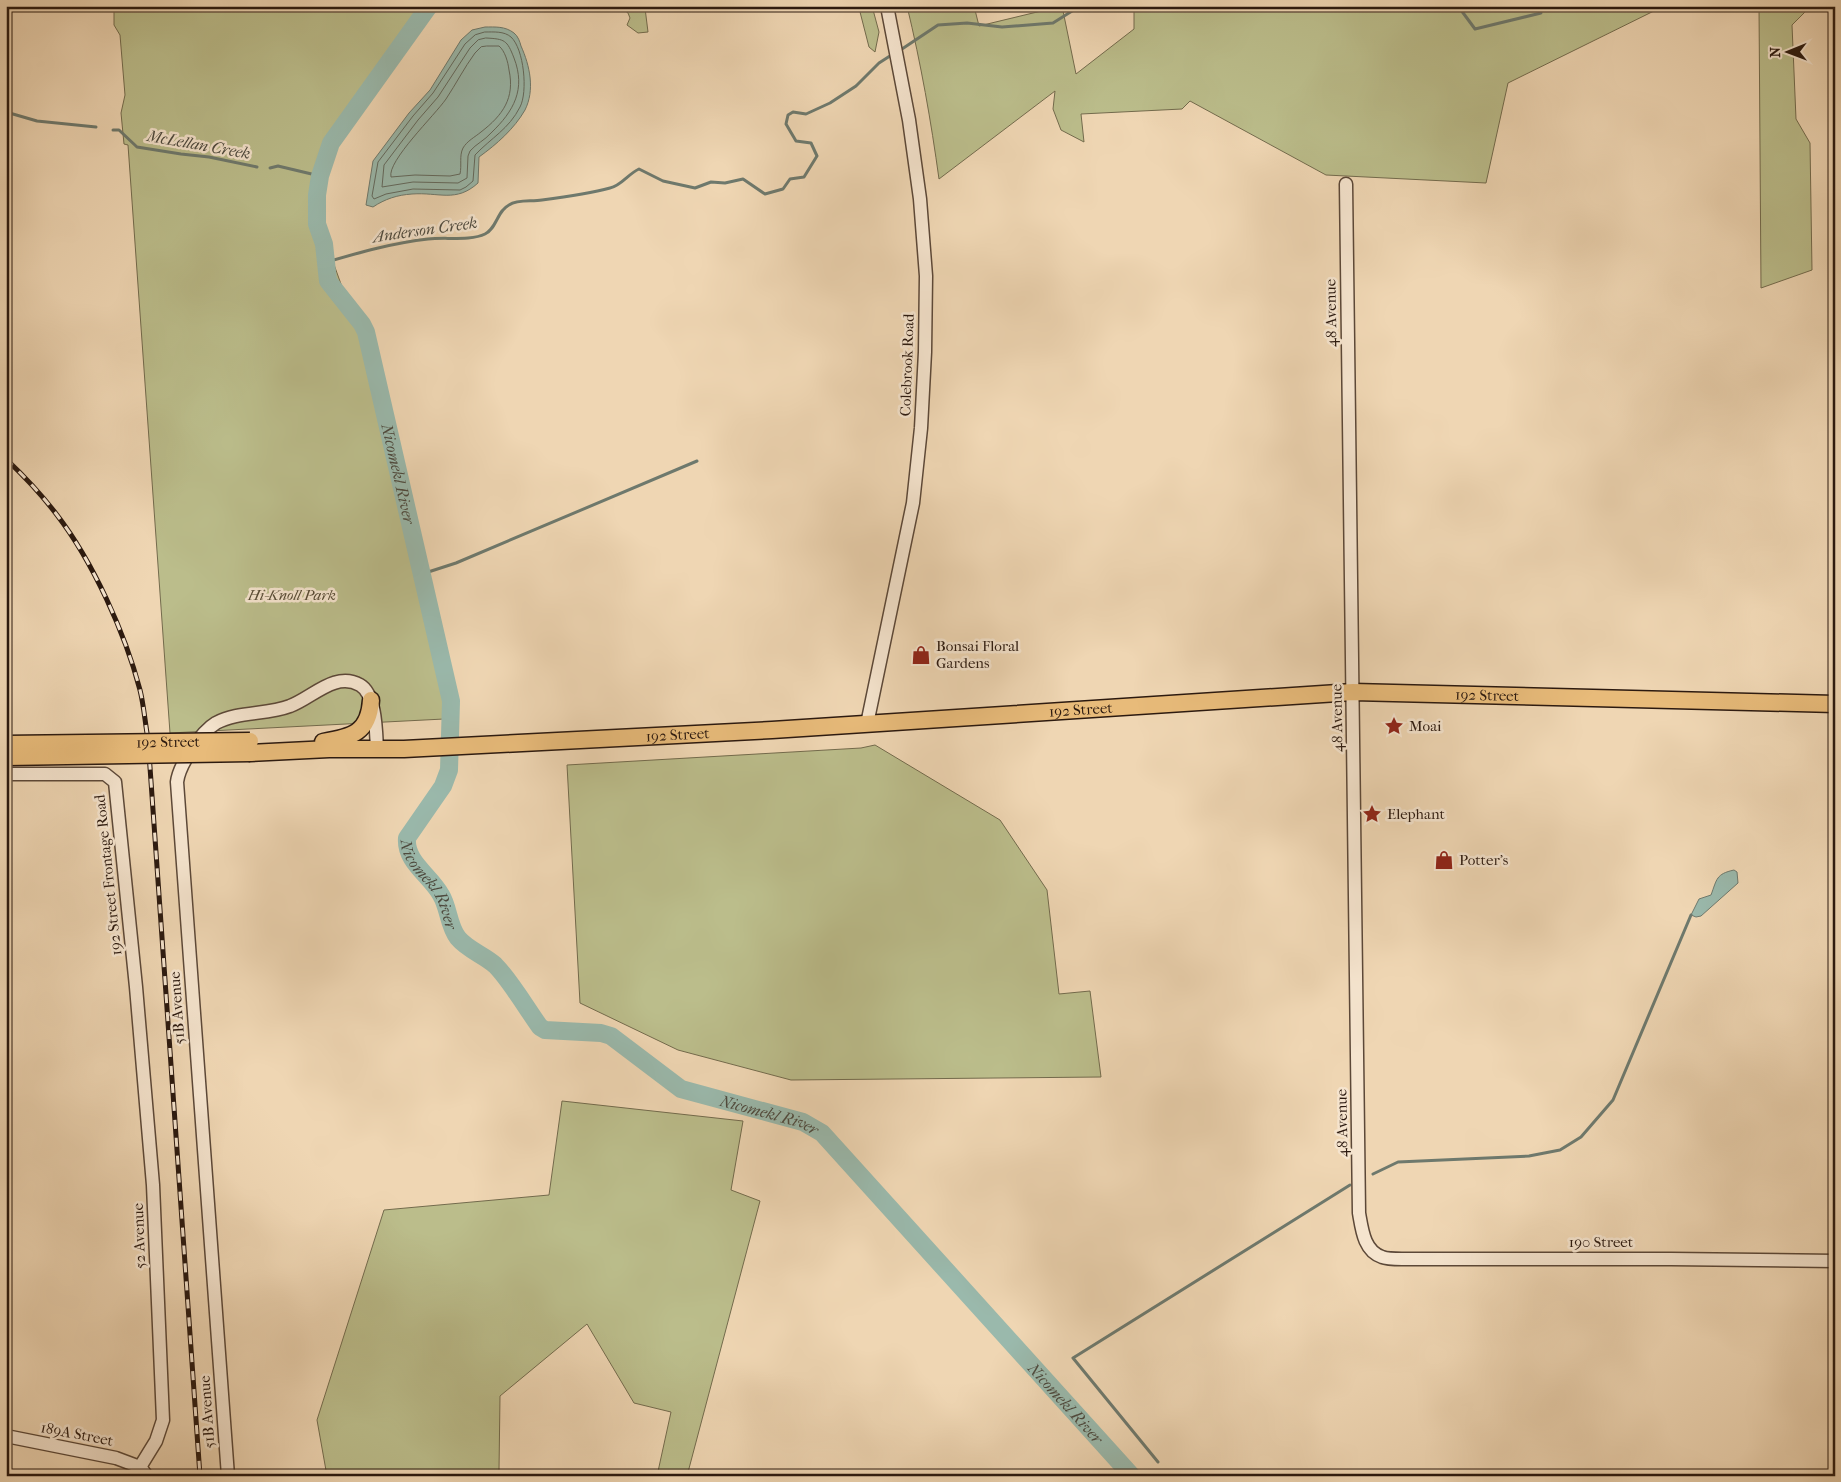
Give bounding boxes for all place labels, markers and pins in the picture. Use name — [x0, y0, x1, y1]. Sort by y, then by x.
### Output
place label: Bonsai Floral Gardens — [936, 637, 1019, 672]
shop icon: Bonsai Floral Gardens — [910, 644, 932, 666]
place icon: Moai — [1383, 715, 1405, 737]
place label: Moai — [1409, 717, 1442, 735]
place icon: Elephant — [1361, 803, 1383, 825]
place label: Elephant — [1387, 805, 1446, 823]
shop icon: Potter's — [1433, 849, 1455, 871]
place label: Potter's — [1459, 851, 1509, 869]

